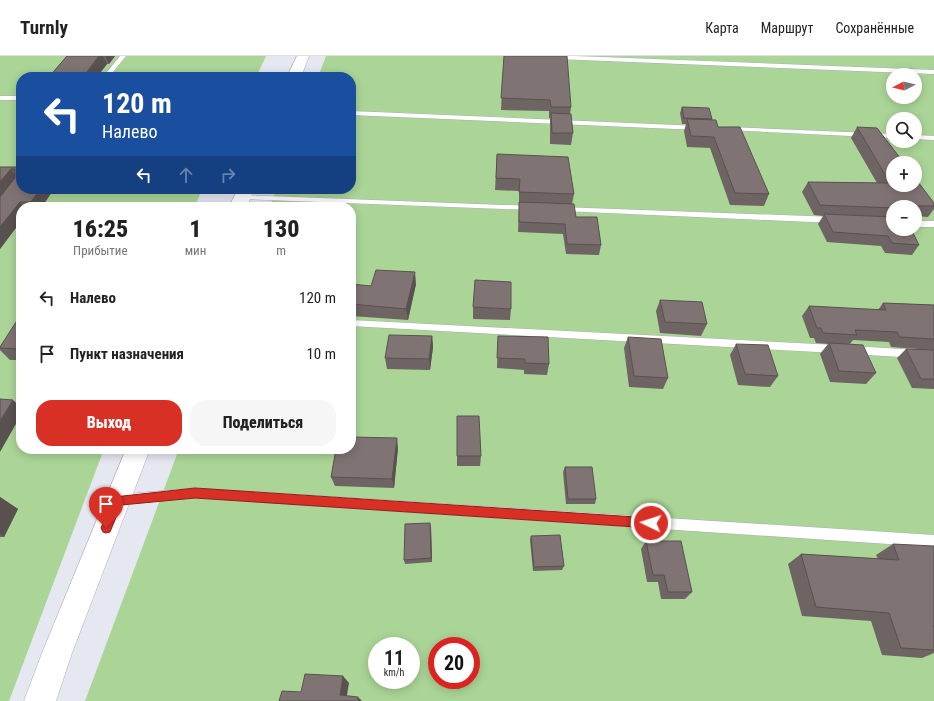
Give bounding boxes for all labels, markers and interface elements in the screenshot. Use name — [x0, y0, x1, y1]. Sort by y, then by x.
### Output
text: Turnly — [20, 16, 68, 39]
text: Карта — [705, 20, 739, 36]
text: Маршрут — [761, 20, 813, 36]
text: Сохранённые — [835, 20, 914, 36]
north arrow — [886, 68, 922, 104]
map controls — [886, 68, 922, 236]
text: 120 m — [102, 87, 172, 120]
icon: left — [36, 88, 88, 140]
button: search — [886, 112, 922, 148]
text: Налево — [102, 121, 158, 142]
button: + — [886, 156, 922, 192]
icon: left — [133, 164, 155, 186]
icon: ahead — [175, 164, 197, 186]
icon: right — [217, 164, 239, 186]
button: − — [886, 200, 922, 236]
text: 16:25 — [73, 215, 128, 243]
text: 1 — [189, 215, 202, 243]
text: 130 — [263, 215, 299, 243]
text: Прибытие — [73, 243, 128, 258]
text: мин — [185, 243, 206, 258]
text: m — [276, 243, 286, 258]
icon: left — [36, 287, 58, 309]
text: Налево — [70, 289, 116, 307]
text: 120 m — [299, 289, 336, 307]
icon: arrive — [36, 343, 58, 365]
text: Пункт назначения — [70, 345, 184, 363]
text: 10 m — [306, 345, 336, 363]
button: Выход — [36, 400, 182, 446]
button: Поделиться — [190, 400, 336, 446]
pin — [89, 487, 123, 528]
icon: arrive — [95, 493, 117, 515]
position arrow — [630, 502, 672, 544]
speed limit sign: 20 — [428, 637, 480, 689]
text: 11 — [384, 646, 404, 670]
text: km/h — [384, 667, 404, 678]

